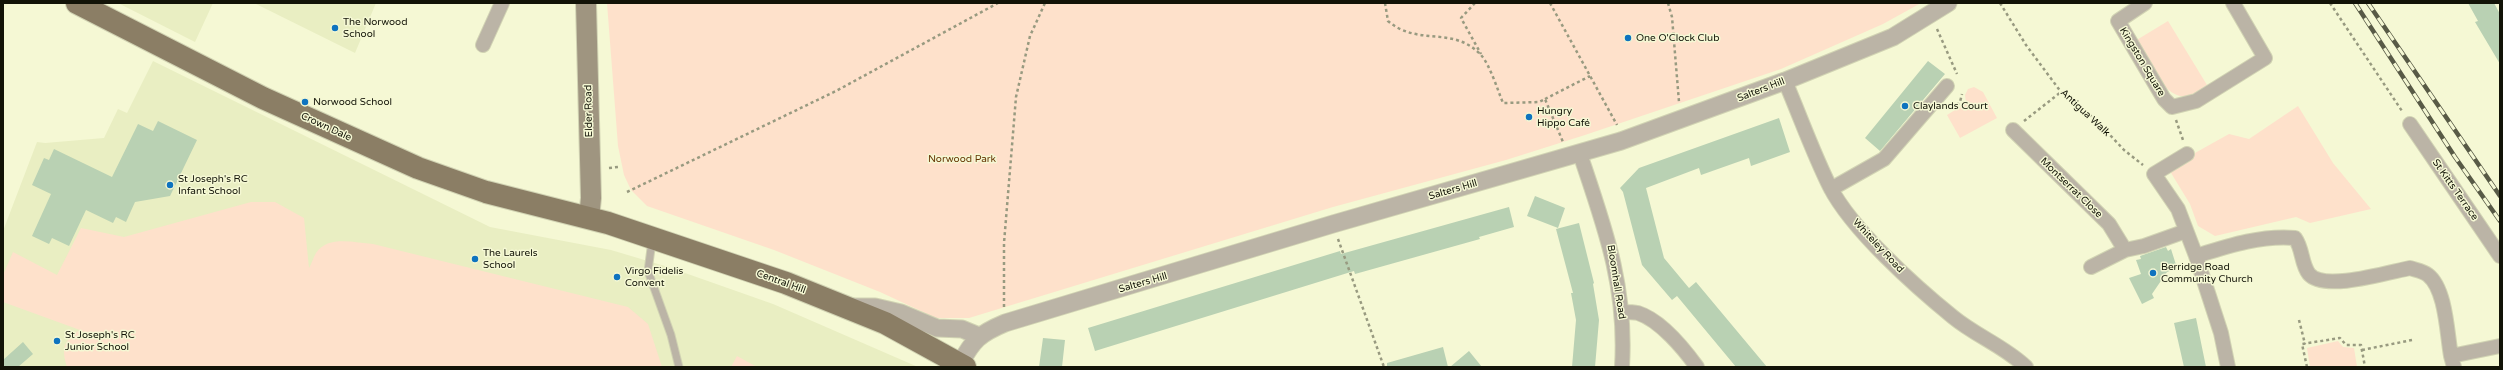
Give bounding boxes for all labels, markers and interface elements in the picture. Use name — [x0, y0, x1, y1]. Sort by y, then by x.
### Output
place label: The Norwood School — [343, 16, 407, 40]
marker: The Norwood School — [330, 23, 340, 33]
street label: Kingston Square — [2117, 25, 2167, 99]
place label: One O'Clock Club — [1636, 32, 1719, 44]
marker: One O'Clock Club — [1623, 33, 1633, 43]
street label: Salters Hill — [1736, 75, 1786, 105]
street label: Elder Road — [583, 85, 595, 137]
street label: Antigua Walk — [2058, 87, 2112, 139]
place label: Norwood School — [313, 96, 392, 108]
marker: Norwood School — [300, 97, 310, 107]
place label: Claylands Court — [1913, 100, 1988, 112]
marker: Claylands Court — [1900, 101, 1910, 111]
place label: Hungry Hippo Café — [1537, 105, 1590, 128]
street label: Crown Dale — [299, 110, 353, 144]
marker: Hungry Hippo Café — [1524, 112, 1534, 122]
park label: Norwood Park — [928, 153, 996, 165]
street label: Montserrat Close — [2038, 155, 2104, 221]
street label: St Kitts Terrace — [2429, 157, 2481, 223]
place label: St Joseph's RC Infant School — [178, 173, 248, 196]
street label: Salters Hill — [1427, 177, 1479, 203]
marker: St Joseph's RC Infant School — [165, 180, 175, 190]
street label: Whiteley Road — [1850, 217, 1906, 275]
street label: Bloomhall Road — [1604, 244, 1628, 320]
place label: The Laurels School — [483, 247, 537, 270]
marker: The Laurels School — [470, 254, 480, 264]
place label: Berridge Road Community Church — [2161, 261, 2253, 284]
place label: Virgo Fidelis Convent — [625, 265, 683, 288]
street label: Central Hill — [755, 268, 807, 296]
marker: Berridge Road Community Church — [2148, 268, 2158, 278]
street label: Salters Hill — [1117, 270, 1169, 296]
marker: Virgo Fidelis Convent — [612, 272, 622, 282]
place label: St Joseph's RC Junior School — [65, 329, 135, 352]
marker: St Joseph's RC Junior School — [52, 336, 62, 346]

